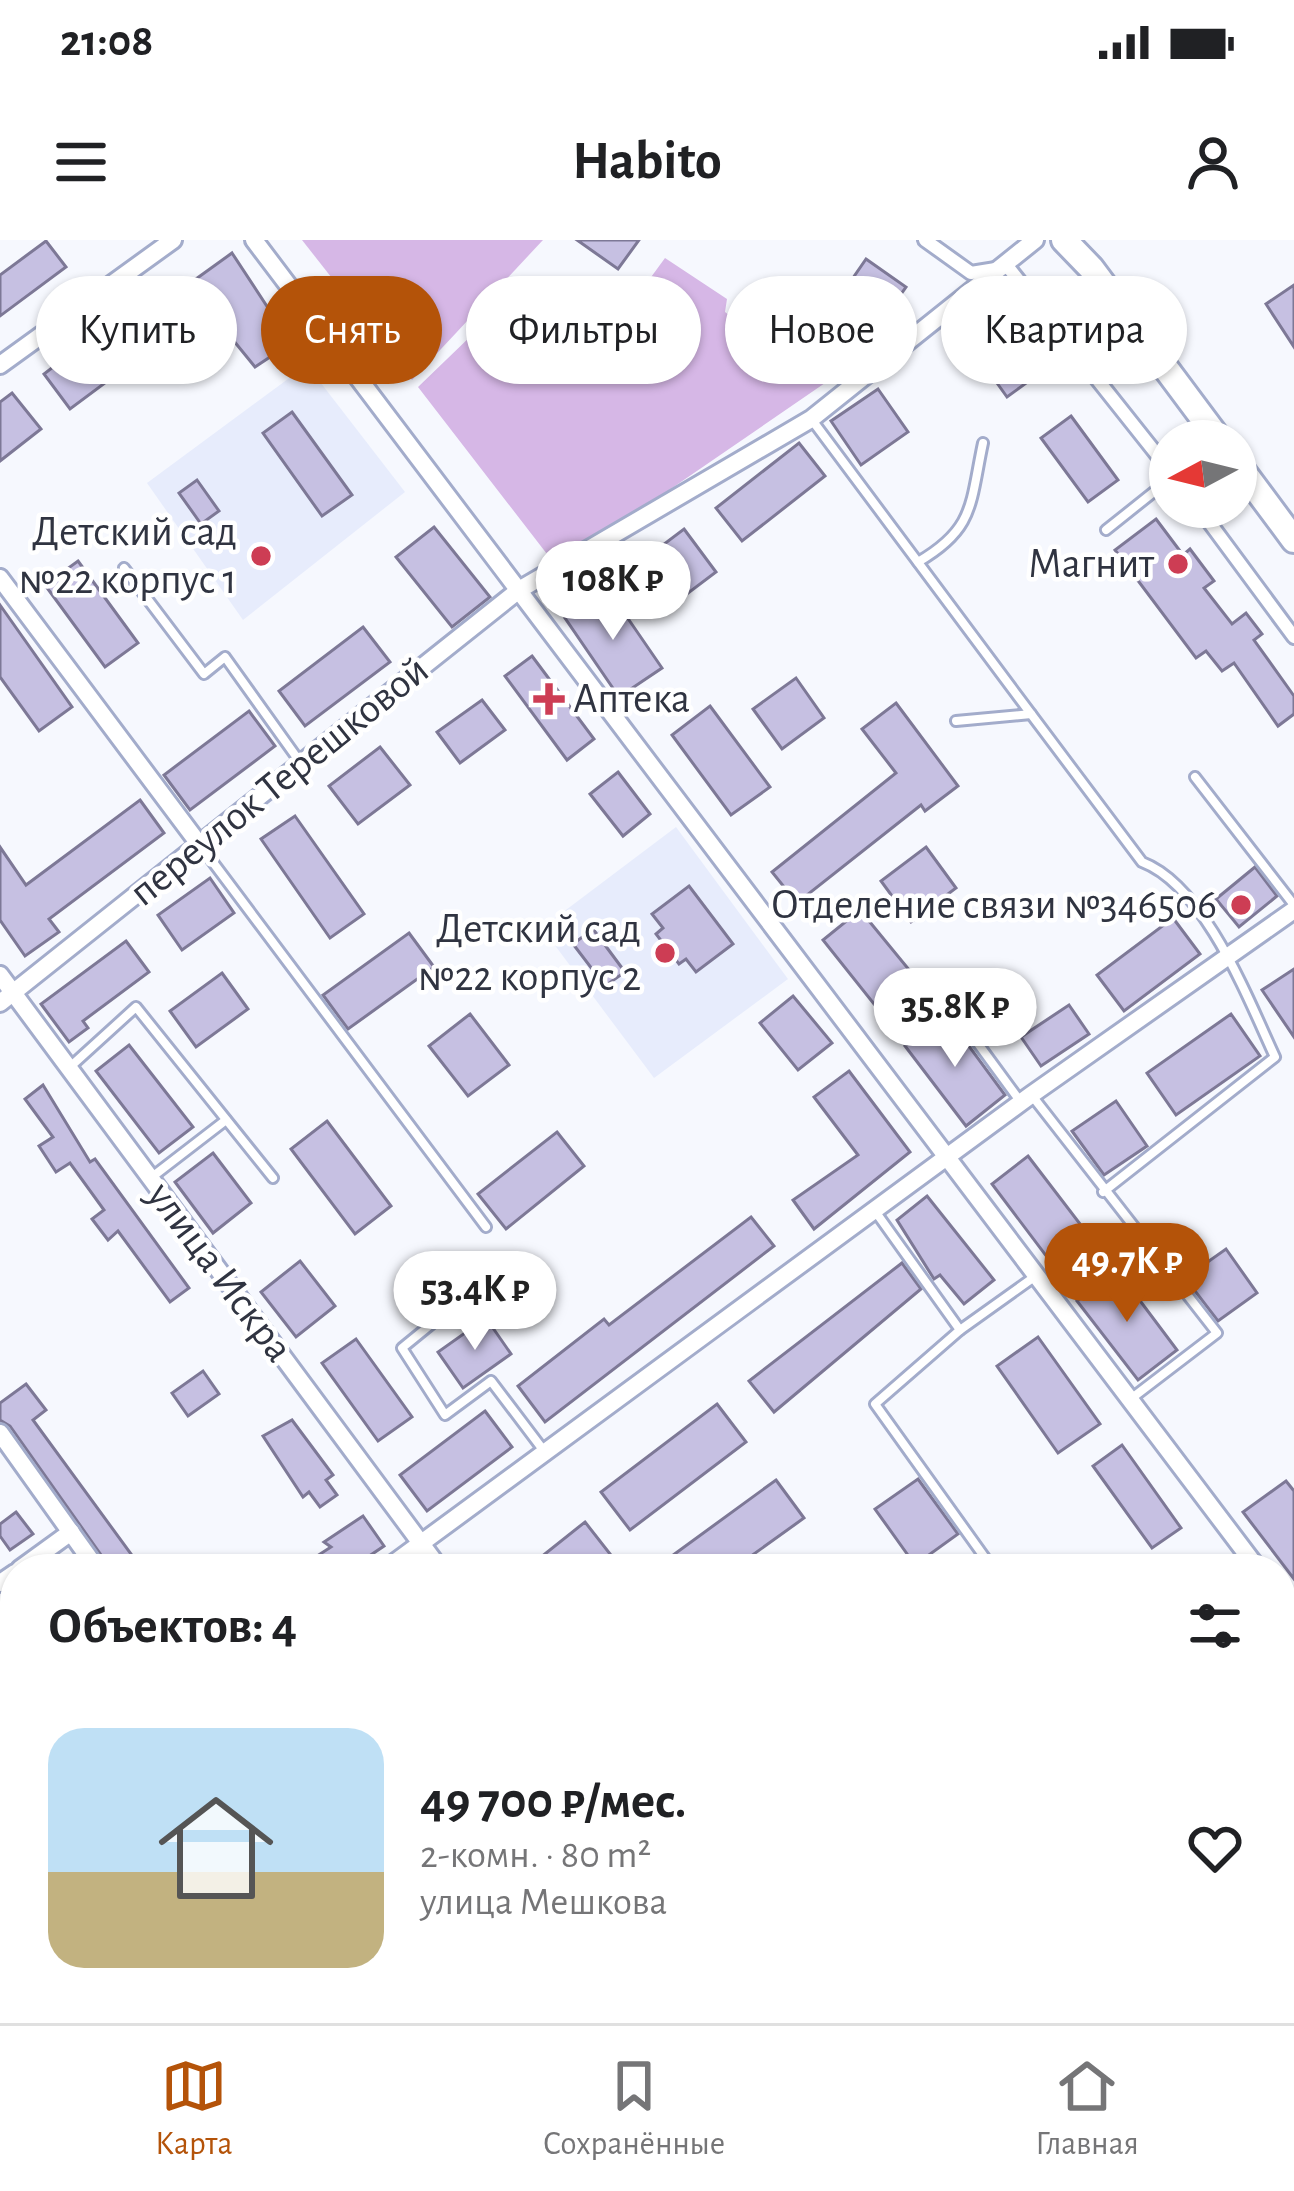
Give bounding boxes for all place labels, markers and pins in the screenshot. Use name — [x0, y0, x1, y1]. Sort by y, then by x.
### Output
place label: Детский сад №22 корпус 1 — [18, 511, 237, 601]
pin: 108K ₽ — [515, 541, 711, 643]
marker: Детский сад №22 корпус 1 — [248, 543, 274, 569]
place label: Магнит — [1028, 543, 1155, 585]
marker: Магнит — [1165, 551, 1191, 577]
place label: Аптека — [573, 678, 690, 720]
marker: Аптека — [536, 686, 562, 712]
place label: Отделение связи №346506 — [771, 884, 1217, 926]
marker: Отделение связи №346506 — [1228, 892, 1254, 918]
place label: Детский сад №22 корпус 2 — [418, 908, 641, 998]
marker: Детский сад №22 корпус 2 — [652, 940, 678, 966]
pin: 35.8K ₽ — [844, 968, 1066, 1070]
pin: 49.7K ₽ — [1016, 1223, 1238, 1325]
pin: 53.4K ₽ — [364, 1251, 586, 1353]

